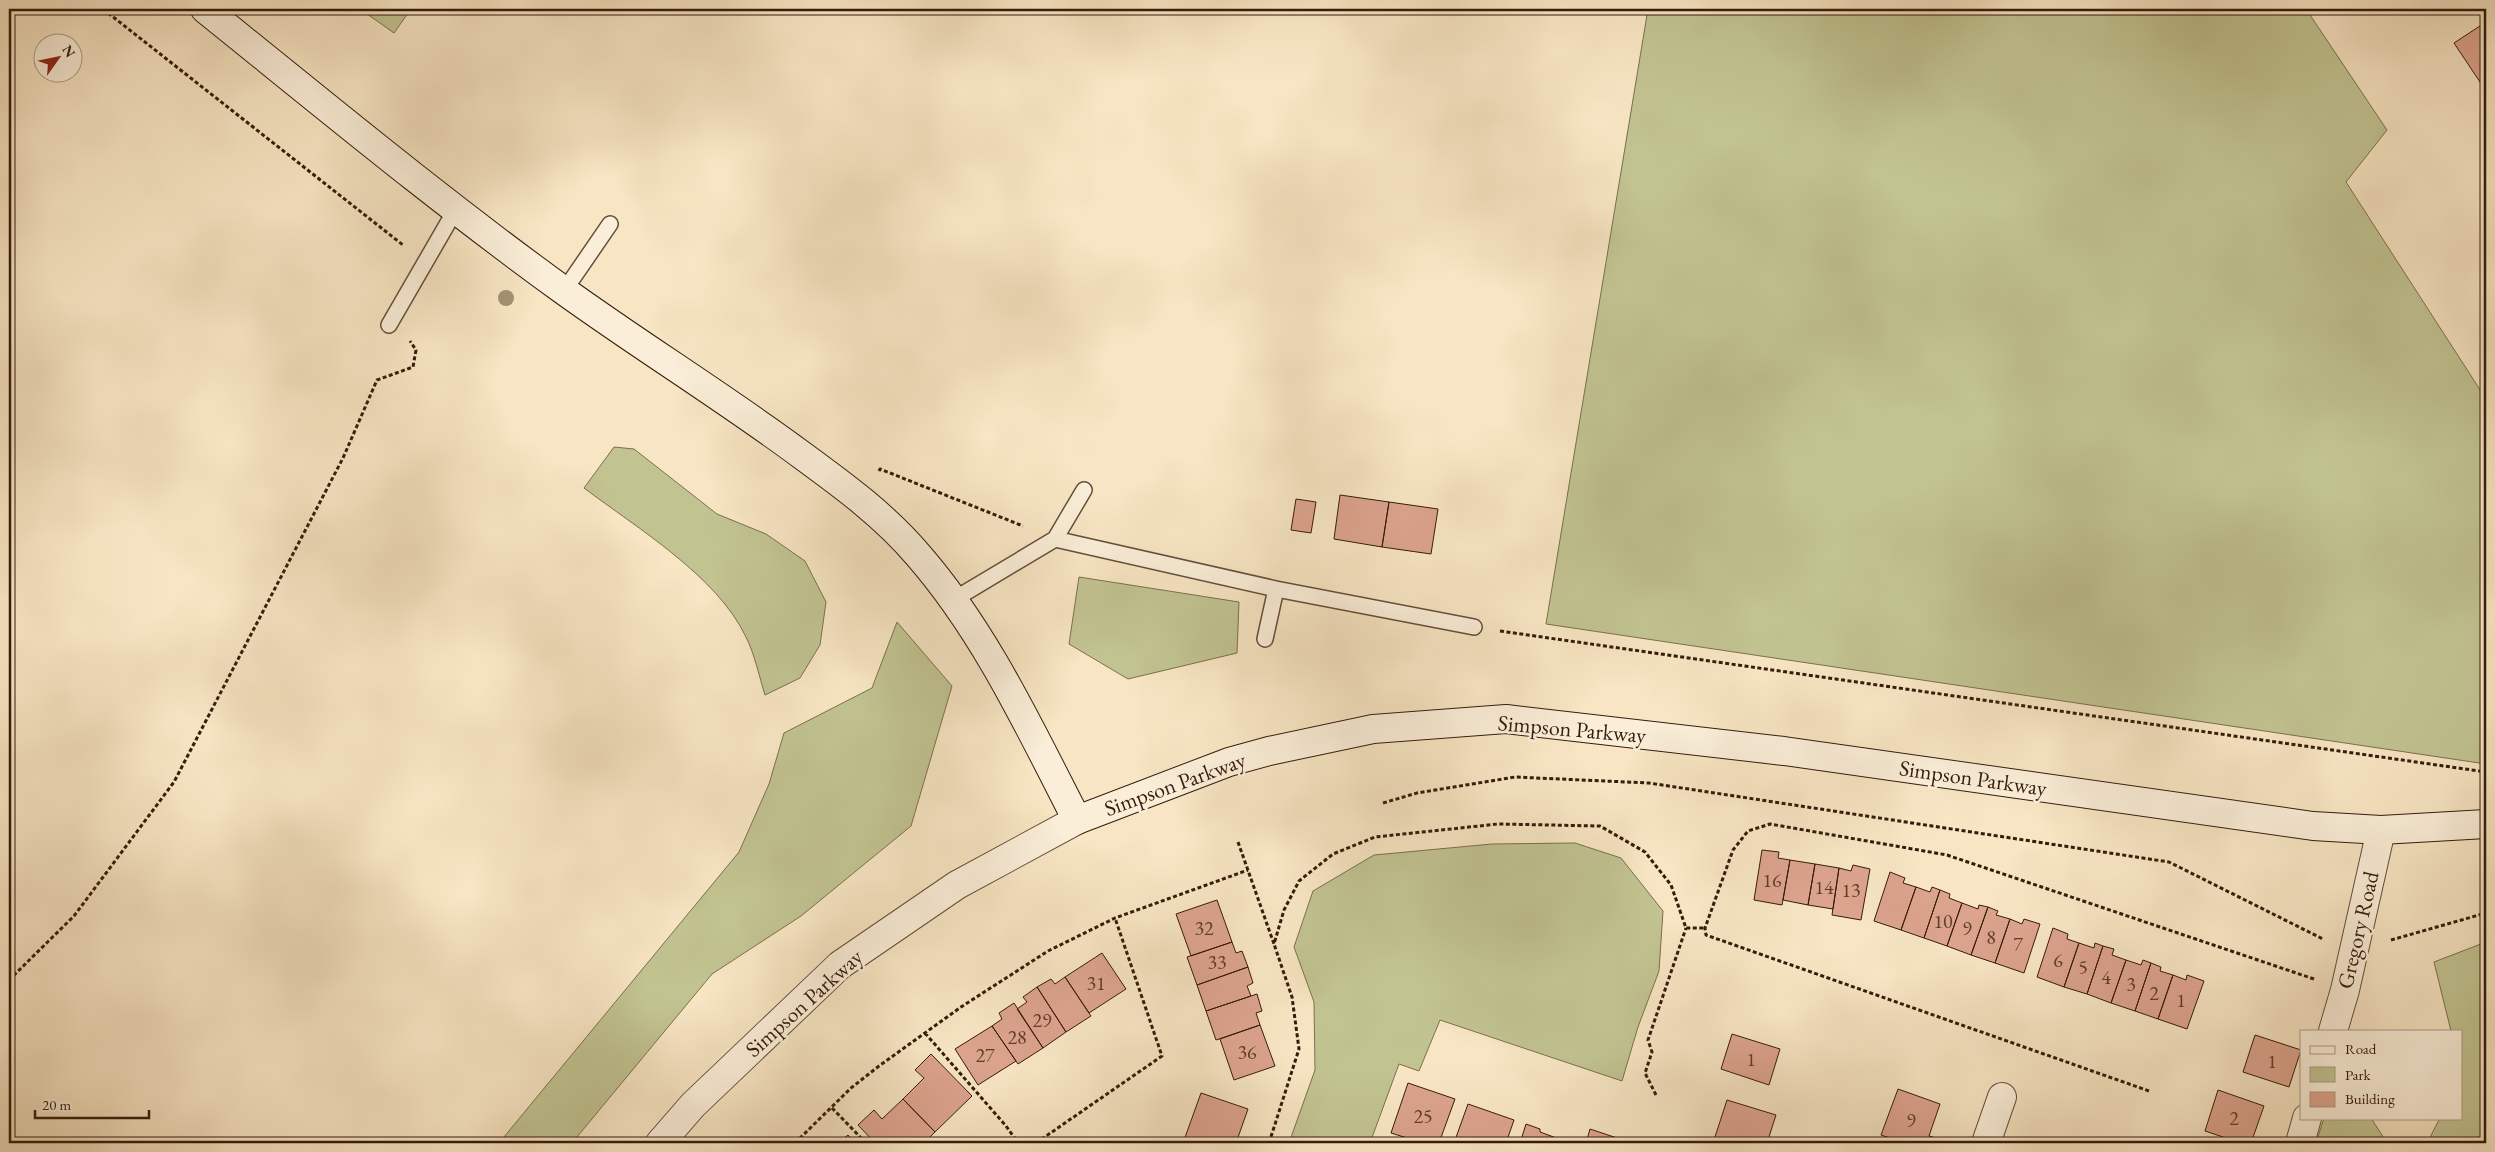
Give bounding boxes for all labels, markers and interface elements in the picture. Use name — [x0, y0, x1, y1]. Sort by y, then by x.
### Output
north arrow — [32, 32, 82, 82]
text: N — [58, 41, 80, 61]
street label: Simpson Parkway — [1497, 708, 1648, 750]
street label: Simpson Parkway — [1100, 745, 1250, 823]
street label: Simpson Parkway — [1897, 753, 2049, 803]
house number: 16 — [1762, 867, 1782, 893]
street label: Gregory Road — [2330, 868, 2386, 992]
house number: 14 — [1814, 874, 1834, 900]
house number: 13 — [1841, 877, 1861, 903]
house number: 10 — [1933, 908, 1953, 934]
house number: 32 — [1194, 915, 1214, 941]
house number: 9 — [1962, 915, 1972, 941]
house number: 8 — [1986, 924, 1996, 950]
house number: 7 — [2013, 931, 2023, 957]
street label: Simpson Parkway — [739, 942, 869, 1063]
house number: 6 — [2053, 947, 2063, 973]
house number: 33 — [1207, 949, 1227, 975]
house number: 5 — [2078, 954, 2088, 980]
house number: 4 — [2101, 964, 2111, 990]
house number: 31 — [1086, 970, 1106, 996]
house number: 3 — [2126, 971, 2136, 997]
house number: 2 — [2149, 980, 2159, 1006]
house number: 1 — [2176, 987, 2186, 1013]
house number: 29 — [1032, 1007, 1052, 1033]
house number: 28 — [1007, 1024, 1027, 1050]
legend — [2300, 1030, 2462, 1120]
house number: 36 — [1237, 1039, 1257, 1065]
text: Road — [2345, 1039, 2377, 1058]
house number: 27 — [975, 1042, 995, 1068]
house number: 1 — [1746, 1046, 1756, 1072]
house number: 1 — [2267, 1048, 2277, 1074]
text: Park — [2345, 1065, 2372, 1084]
scale bar — [35, 1087, 149, 1119]
text: Building — [2345, 1089, 2395, 1108]
text: 20 m — [42, 1095, 71, 1114]
house number: 25 — [1413, 1103, 1433, 1129]
house number: 2 — [2229, 1105, 2239, 1131]
house number: 9 — [1906, 1107, 1916, 1133]

